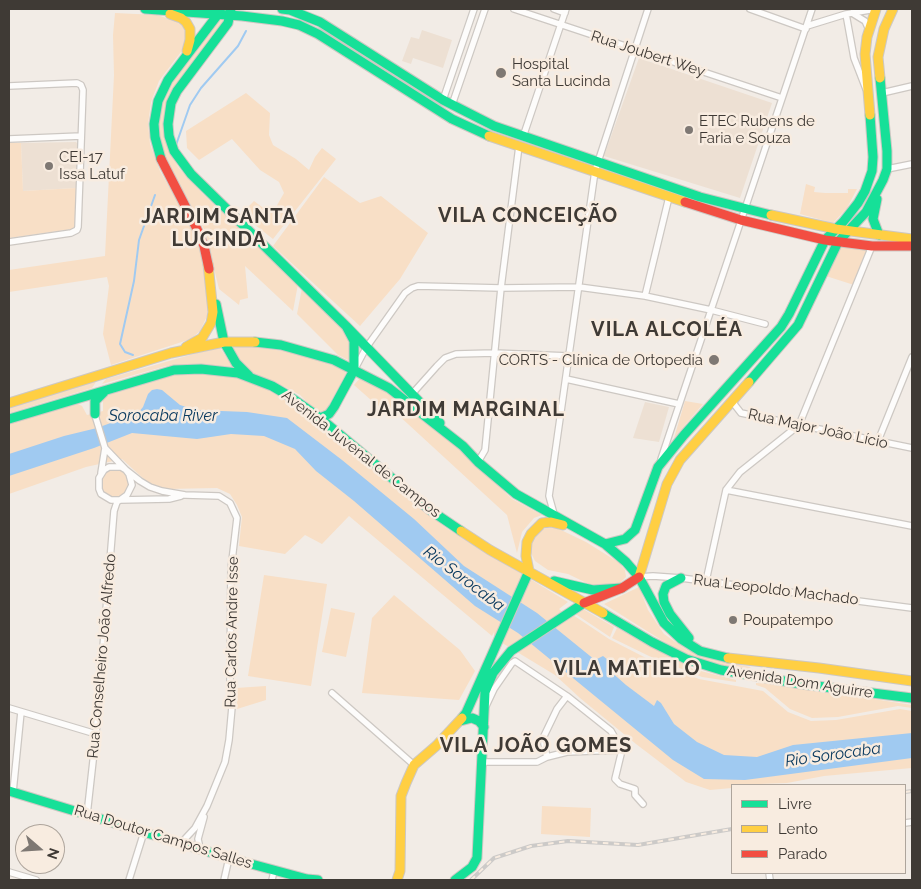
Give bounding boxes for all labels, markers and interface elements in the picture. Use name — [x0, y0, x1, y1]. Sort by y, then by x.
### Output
street label: Rua Joubert Wey — [589, 27, 707, 81]
place label: Hospital Santa Lucinda — [512, 55, 610, 90]
marker: Hospital Santa Lucinda — [494, 66, 508, 80]
place label: ETEC Rubens de Faria e Souza — [699, 112, 815, 147]
marker: ETEC Rubens de Faria e Souza — [683, 124, 695, 136]
place label: CEI-17 Issa Latuf — [59, 148, 125, 183]
marker: CEI-17 Issa Latuf — [43, 160, 55, 172]
district label: VILA CONCEIÇÃO — [436, 204, 620, 228]
district label: JARDIM SANTA LUCINDA — [140, 205, 298, 252]
district label: VILA ALCOLÉA — [590, 318, 744, 342]
place label: CORTS - Clínica de Ortopedia — [499, 351, 703, 369]
marker: CORTS - Clínica de Ortopedia — [707, 353, 721, 367]
street label: Avenida Juvenal de Campos — [278, 386, 444, 522]
district label: JARDIM MARGINAL — [365, 398, 567, 422]
street label: Rua Major João Lício — [746, 405, 890, 453]
water label: Sorocaba River — [108, 406, 218, 426]
water label: Rio Sorocaba — [420, 542, 508, 616]
street label: Rua Conselheiro João Alfredo — [84, 553, 120, 759]
street label: Rua Carlos Andre Isse — [222, 556, 242, 708]
street label: Rua Leopoldo Machado — [693, 571, 859, 609]
place label: Poupatempo — [743, 611, 833, 629]
marker: Poupatempo — [727, 614, 739, 626]
district label: VILA MATIELO — [552, 657, 702, 681]
street label: Avenida Dom Aguirre — [726, 662, 874, 702]
district label: VILA JOÃO GOMES — [438, 734, 634, 758]
water label: Rio Sorocaba — [784, 739, 882, 771]
legend — [731, 784, 906, 874]
text: Livre — [778, 795, 812, 813]
street label: Rua Doutor Campos Salles — [72, 801, 254, 873]
text: Lento — [778, 820, 818, 838]
north arrow — [15, 824, 65, 874]
text: Parado — [778, 845, 827, 863]
text: N — [44, 846, 63, 861]

